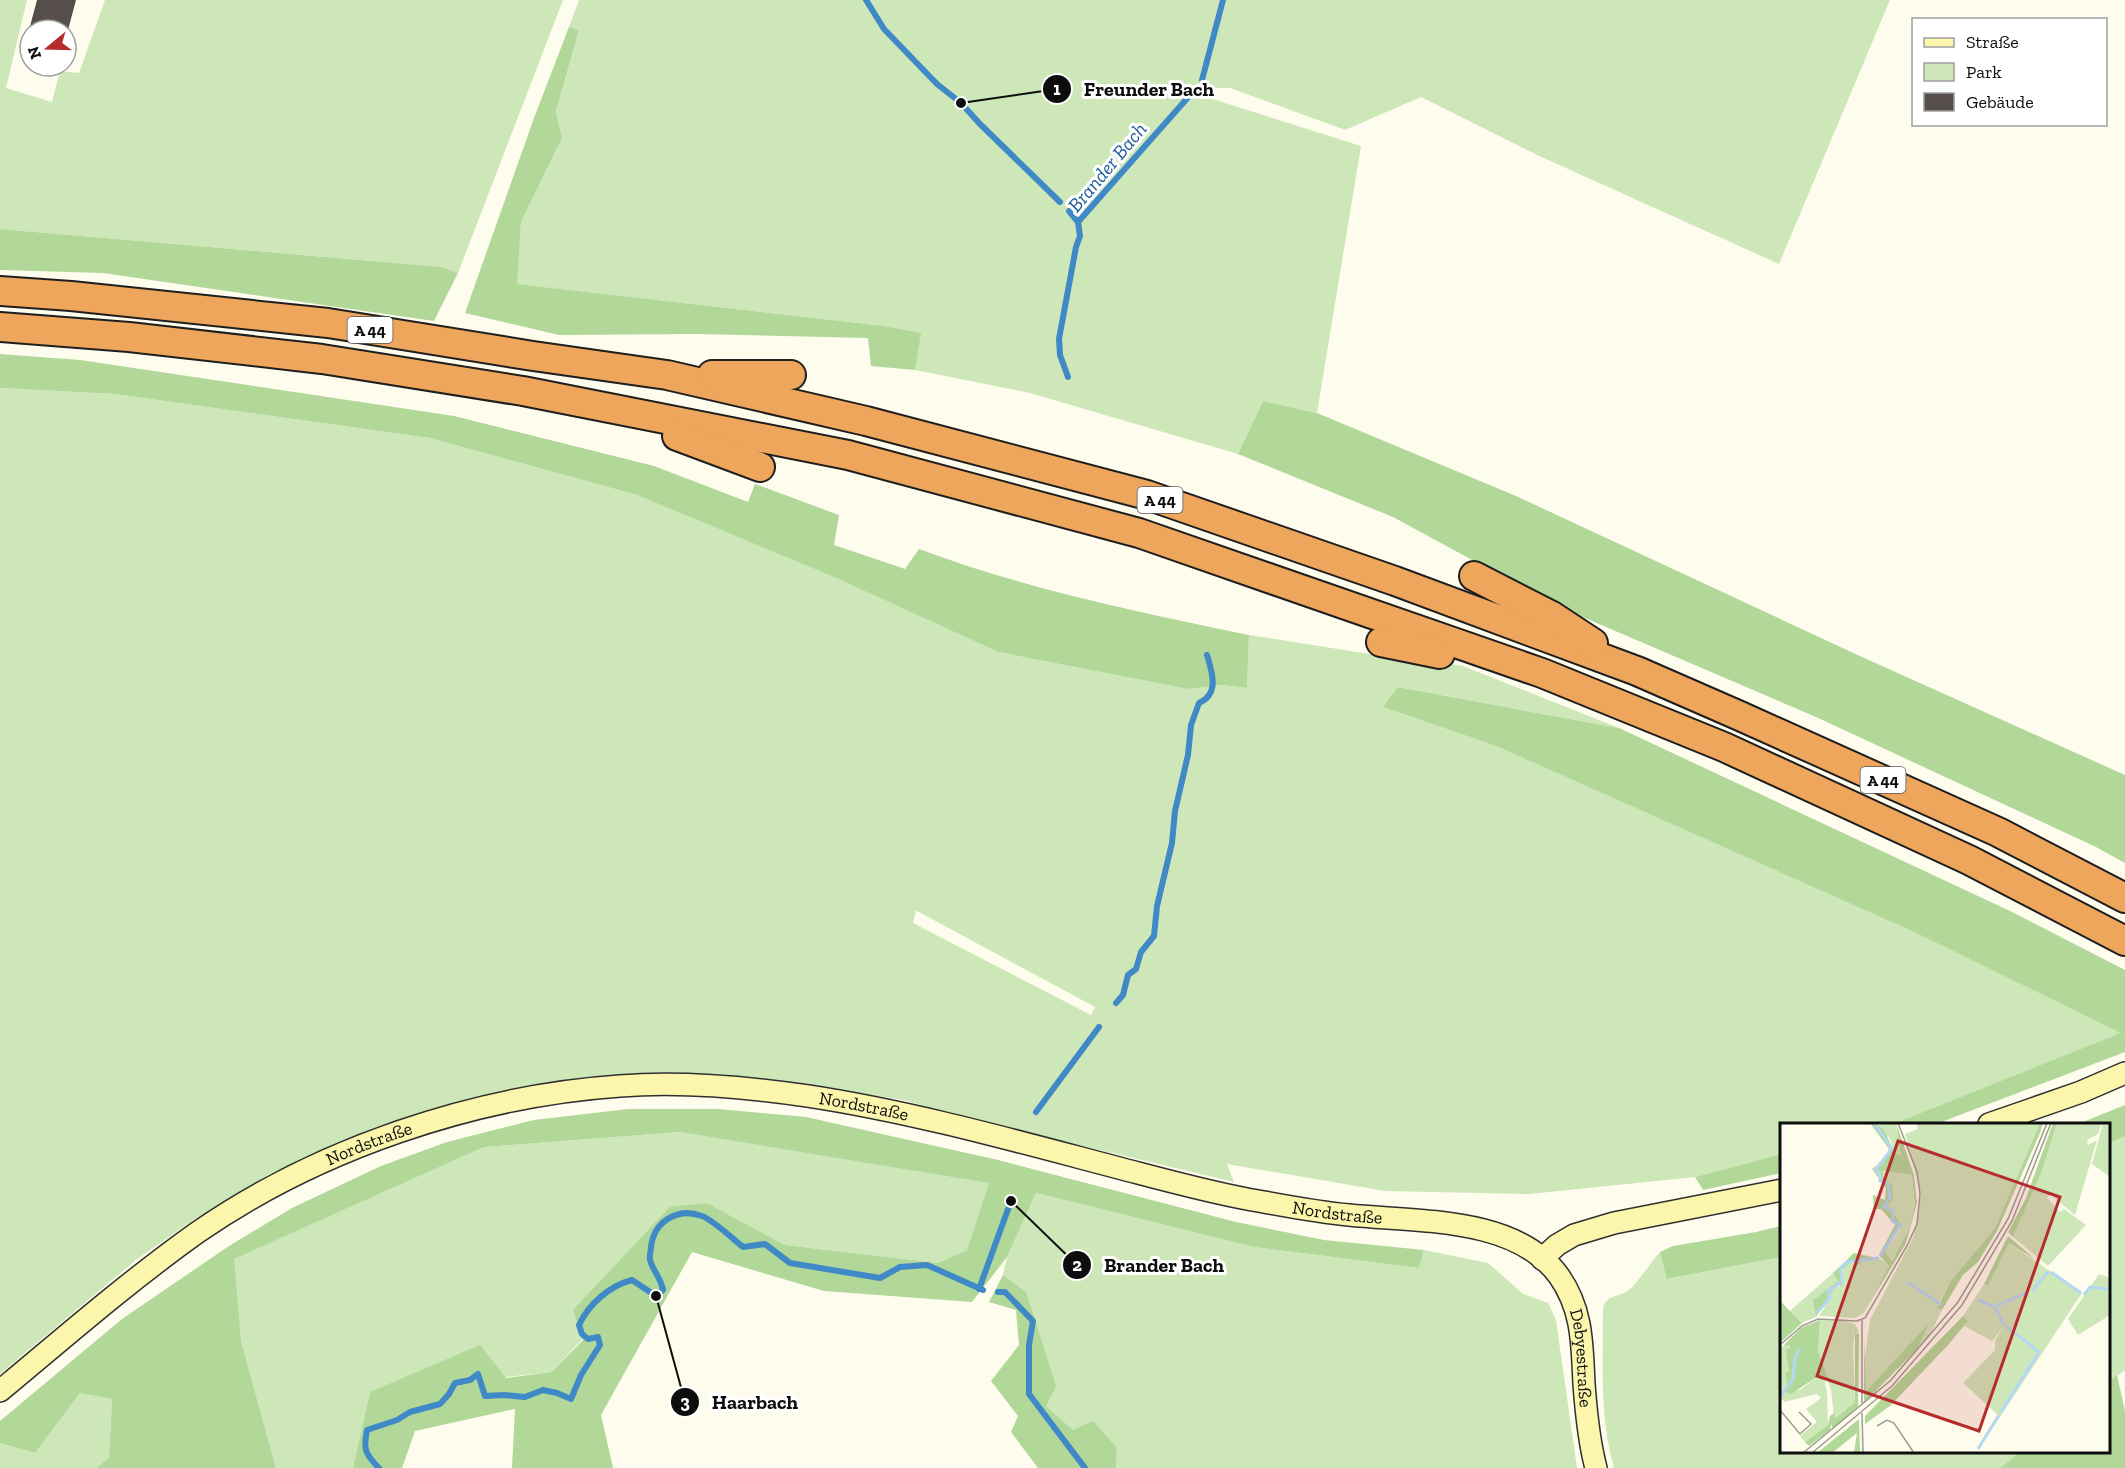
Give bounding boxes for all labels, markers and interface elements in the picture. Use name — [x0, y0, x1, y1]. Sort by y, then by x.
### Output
north arrow — [18, 18, 78, 78]
legend — [1912, 18, 2107, 126]
text: Straße — [1966, 31, 2019, 53]
text: N — [23, 44, 45, 62]
text: Park — [1966, 61, 2002, 83]
callout: Freunder Bach — [1042, 70, 1226, 108]
text: Freunder Bach — [1084, 77, 1215, 101]
text: 1 — [1053, 78, 1061, 100]
text: Gebäude — [1966, 91, 2034, 113]
water label: Brander Bach — [1063, 117, 1151, 217]
road number: A 44 — [348, 317, 392, 343]
road number: A 44 — [1138, 487, 1182, 513]
road number: A 44 — [1860, 767, 1906, 793]
street label: Nordstraße — [817, 1087, 911, 1126]
street label: Nordstraße — [322, 1117, 415, 1170]
inset map — [1780, 1123, 2110, 1453]
street label: Nordstraße — [1291, 1196, 1383, 1229]
callout: Brander Bach — [1062, 1246, 1236, 1284]
text: Brander Bach — [1104, 1253, 1224, 1277]
text: 2 — [1072, 1254, 1082, 1276]
street label: Debyestraße — [1565, 1306, 1597, 1408]
callout: Haarbach — [670, 1383, 810, 1421]
text: Haarbach — [712, 1390, 799, 1414]
text: 3 — [680, 1391, 690, 1413]

